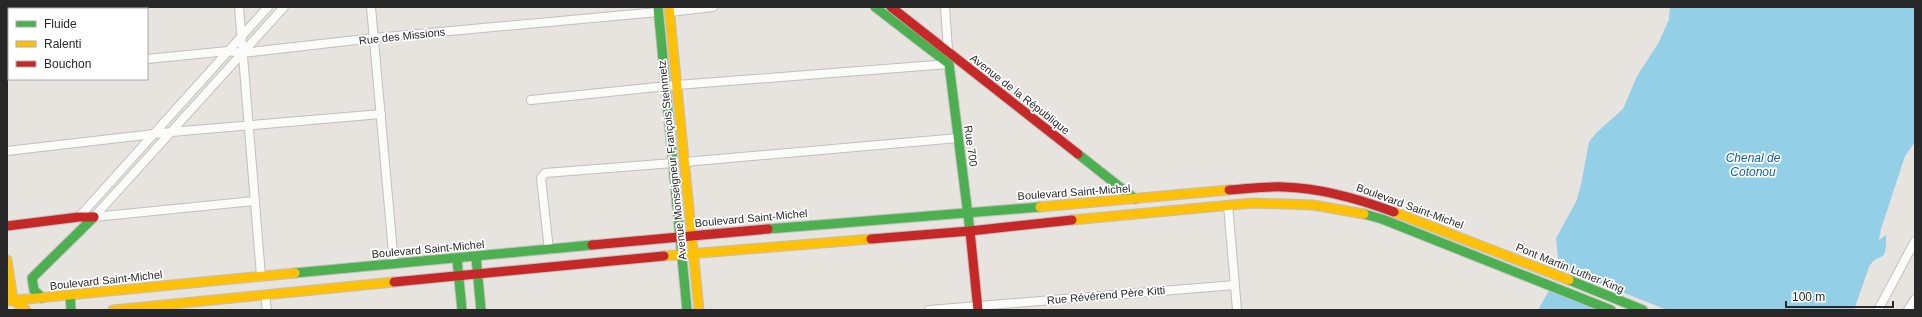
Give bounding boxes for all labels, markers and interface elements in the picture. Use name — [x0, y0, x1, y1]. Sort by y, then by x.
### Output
legend — [8, 8, 148, 80]
text: Fluide — [44, 17, 77, 31]
street label: Rue des Missions — [358, 25, 446, 47]
text: Ralenti — [44, 37, 81, 51]
street label: Avenue de la République — [968, 51, 1072, 137]
text: Bouchon — [44, 57, 91, 71]
street label: Avenue Monseigneur François Steinmetz — [656, 59, 688, 261]
street label: Rue 700 — [962, 125, 980, 167]
water label: Chenal de Cotonou — [1726, 151, 1781, 179]
street label: Boulevard Saint-Michel — [1355, 181, 1465, 231]
street label: Boulevard Saint-Michel — [1017, 182, 1131, 202]
street label: Boulevard Saint-Michel — [694, 207, 808, 229]
street label: Boulevard Saint-Michel — [371, 238, 485, 260]
street label: Pont Martin Luther King — [1514, 241, 1626, 295]
street label: Boulevard Saint-Michel — [49, 268, 163, 292]
scale bar — [1786, 283, 1893, 309]
street label: Rue Révérend Père Kitti — [1046, 284, 1166, 306]
text: 100 m — [1792, 290, 1825, 304]

